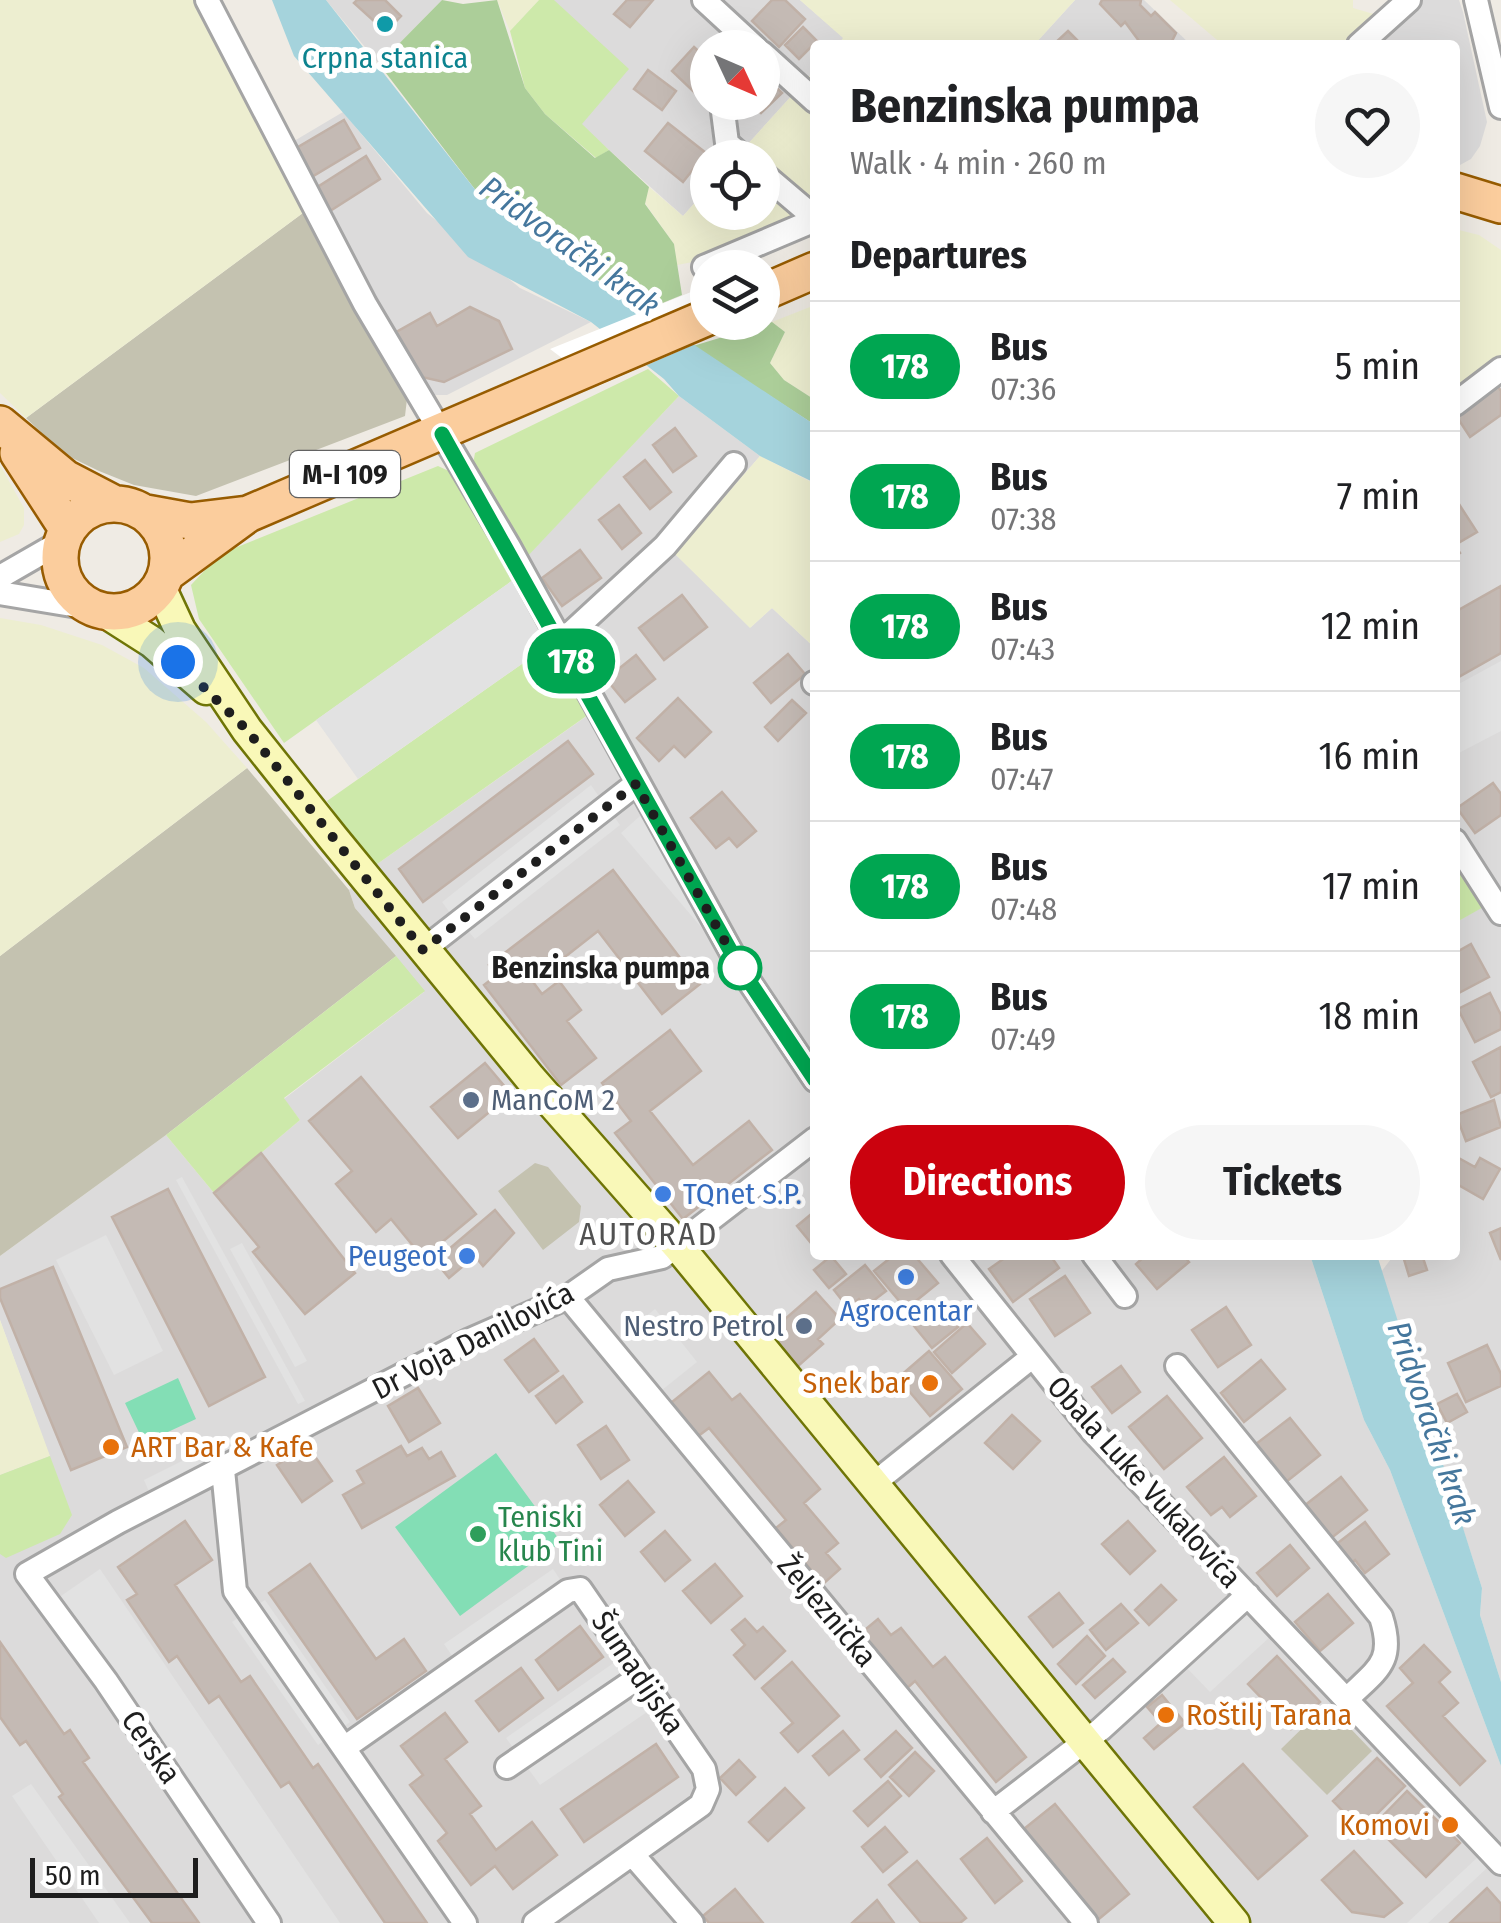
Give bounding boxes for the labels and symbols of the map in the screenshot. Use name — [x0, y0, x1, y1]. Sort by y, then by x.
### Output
marker: Crpna stanica — [374, 13, 396, 35]
north arrow — [690, 30, 780, 120]
place label: Crpna stanica — [302, 40, 468, 76]
water label: Pridvorački krak — [473, 168, 667, 324]
road number: M-I 109 — [290, 451, 400, 497]
line badge: 178 — [514, 628, 628, 694]
your location — [153, 637, 203, 687]
marker: Benzinska pumpa — [719, 947, 761, 989]
place label: Benzinska pumpa — [491, 950, 710, 986]
place label: ManCoM 2 — [491, 1082, 615, 1118]
marker: ManCoM 2 — [460, 1089, 482, 1111]
place label: TQnet S.P. — [683, 1176, 802, 1212]
marker: TQnet S.P. — [652, 1183, 674, 1205]
district label: AUTORAD — [579, 1215, 719, 1253]
place label: Peugeot — [348, 1238, 447, 1274]
marker: Peugeot — [456, 1245, 478, 1267]
marker: Agrocentar — [895, 1266, 917, 1288]
street label: Dr Voja Danilovića — [366, 1275, 580, 1407]
place label: Agrocentar — [840, 1293, 973, 1329]
place label: Nestro Petrol — [623, 1308, 784, 1344]
marker: Nestro Petrol — [793, 1315, 815, 1337]
water label: Pridvorački krak — [1379, 1316, 1485, 1530]
place label: Snek bar — [803, 1365, 911, 1401]
street label: Obala Luke Vukalovića — [1039, 1369, 1249, 1595]
marker: Snek bar — [919, 1372, 941, 1394]
place label: ART Bar & Кafe — [131, 1429, 314, 1465]
marker: ART Bar & Кafe — [100, 1436, 122, 1458]
place label: Teniski klub Tini — [498, 1499, 603, 1569]
marker: Teniski klub Tini — [467, 1523, 489, 1545]
street label: Željeznička — [770, 1548, 884, 1674]
street label: Šumadijska — [584, 1605, 692, 1741]
place label: Roštilj Tarana — [1186, 1697, 1352, 1733]
street label: Cerska — [114, 1704, 188, 1790]
marker: Roštilj Tarana — [1155, 1704, 1177, 1726]
place label: Komovi — [1339, 1807, 1430, 1843]
marker: Komovi — [1439, 1814, 1461, 1836]
scale bar — [30, 1853, 198, 1898]

